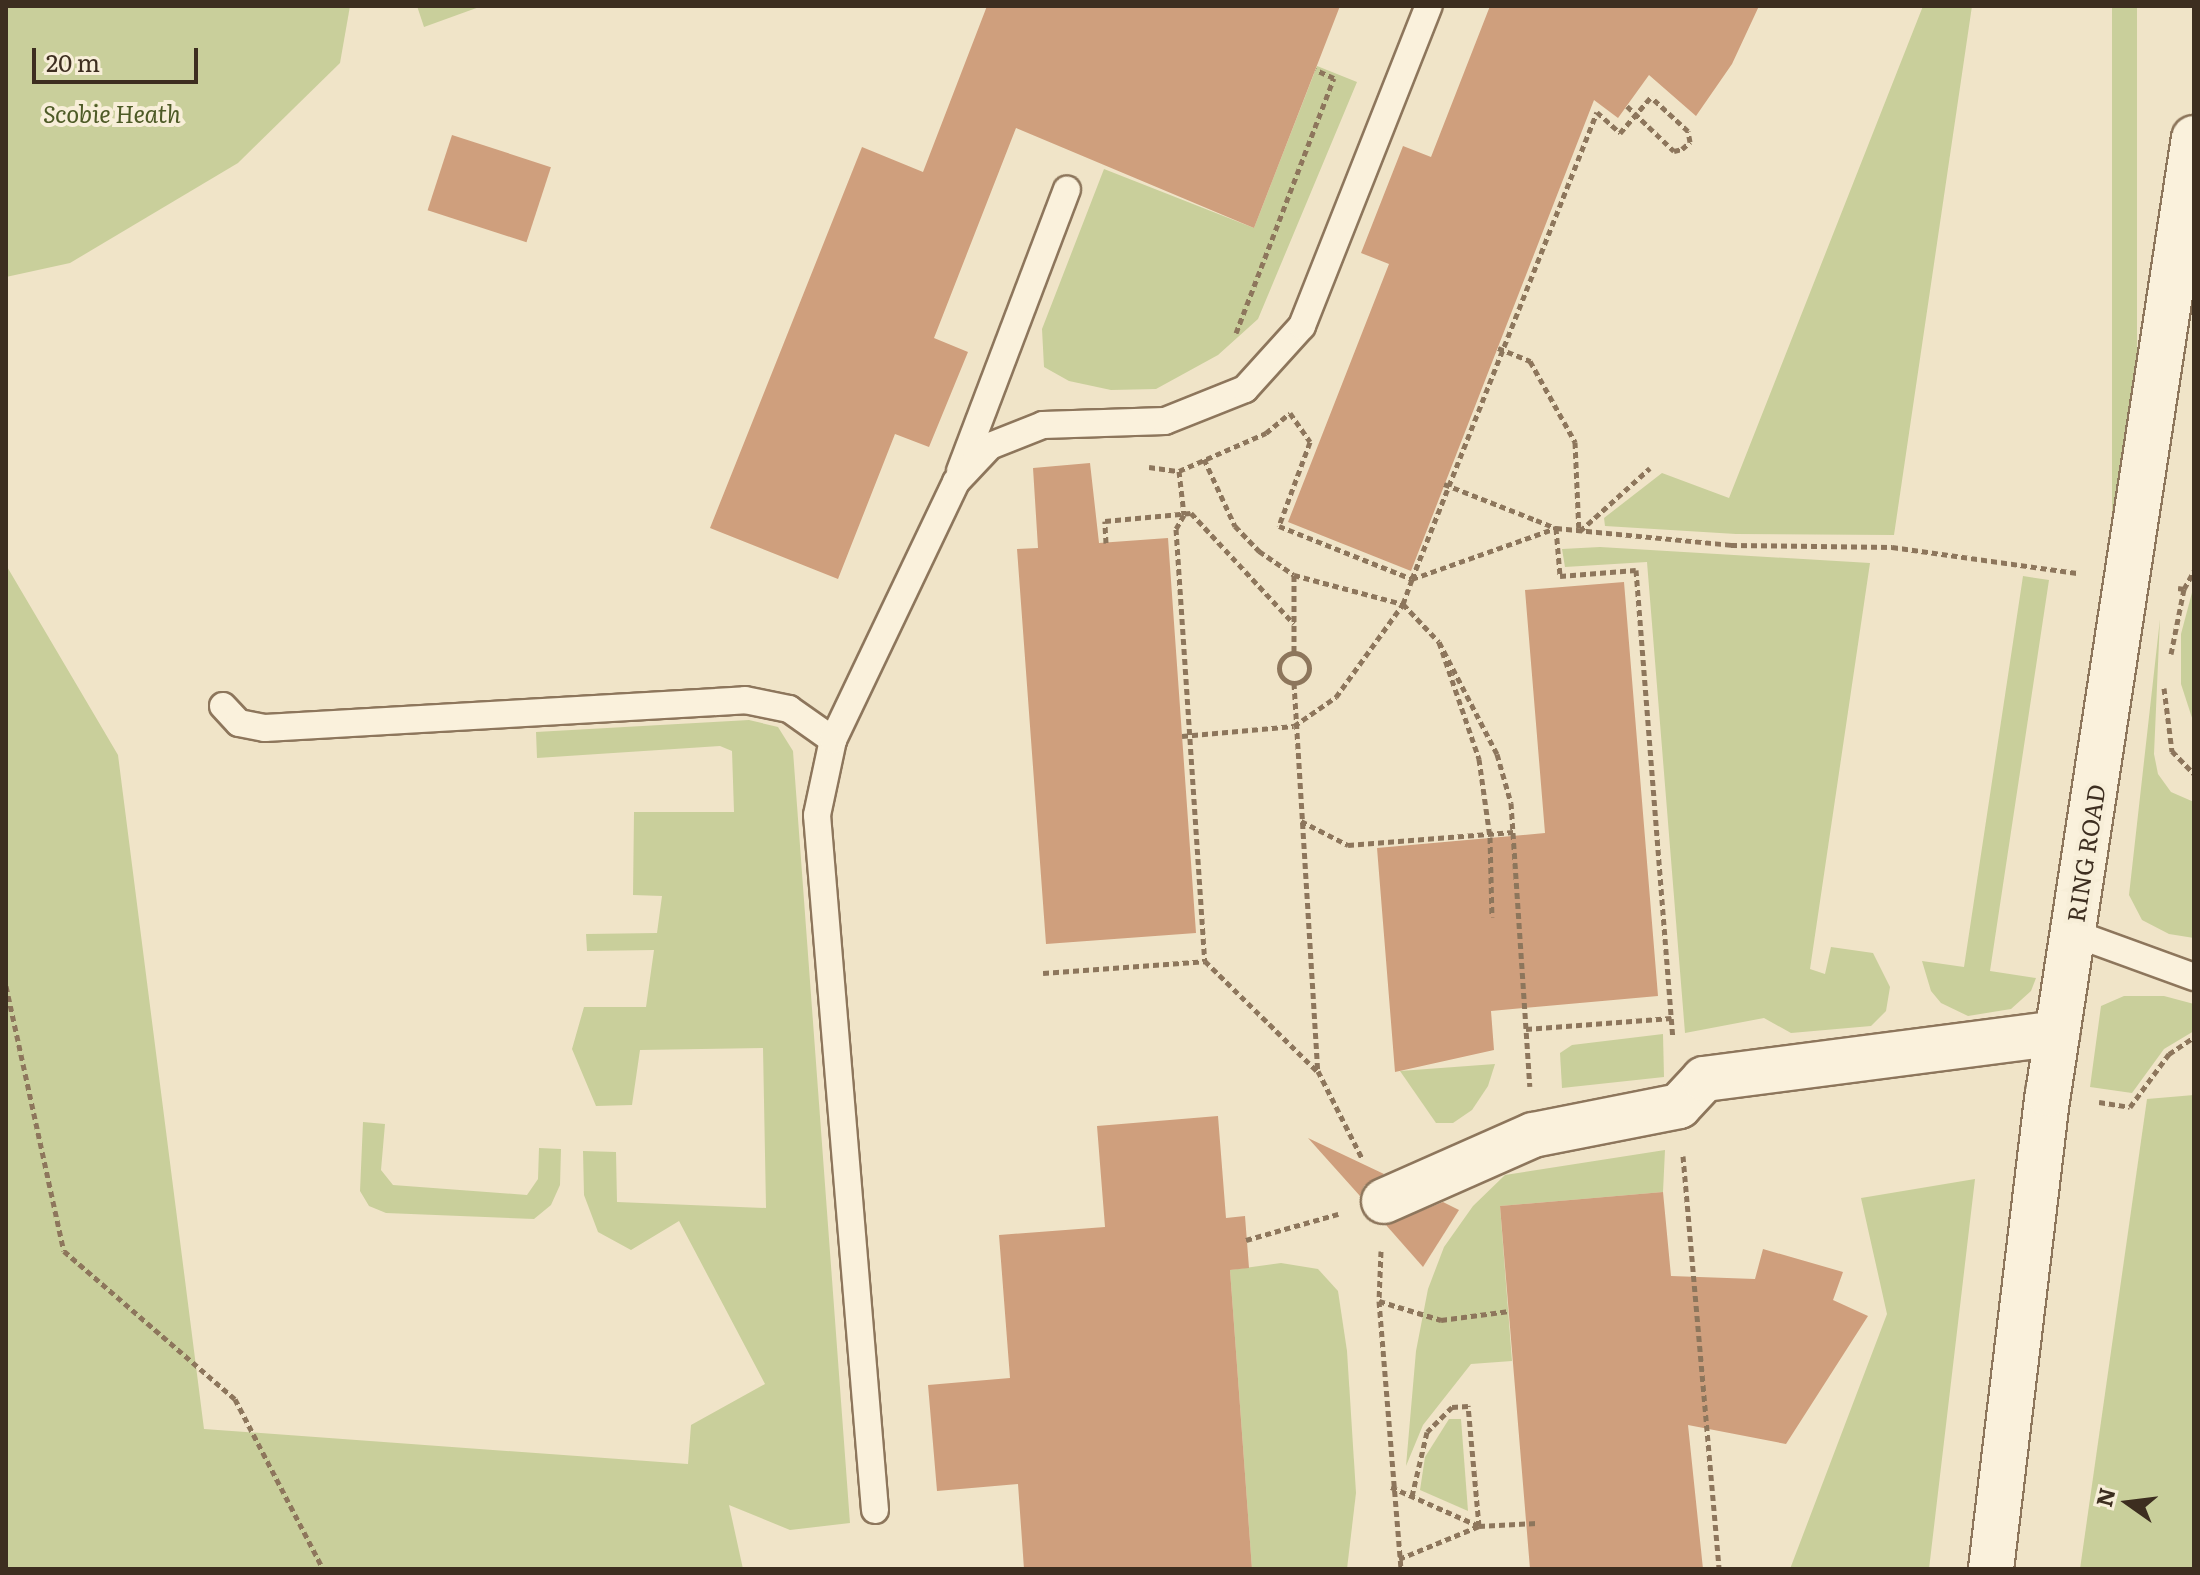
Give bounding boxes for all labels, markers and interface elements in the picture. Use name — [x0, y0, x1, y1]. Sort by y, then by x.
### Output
scale bar — [36, 32, 202, 82]
text: 20 m — [46, 44, 100, 79]
park label: Scobie Heath — [43, 99, 181, 127]
street label: RING ROAD — [2060, 782, 2110, 924]
north arrow — [2088, 1463, 2168, 1543]
text: N — [2086, 1484, 2122, 1510]

